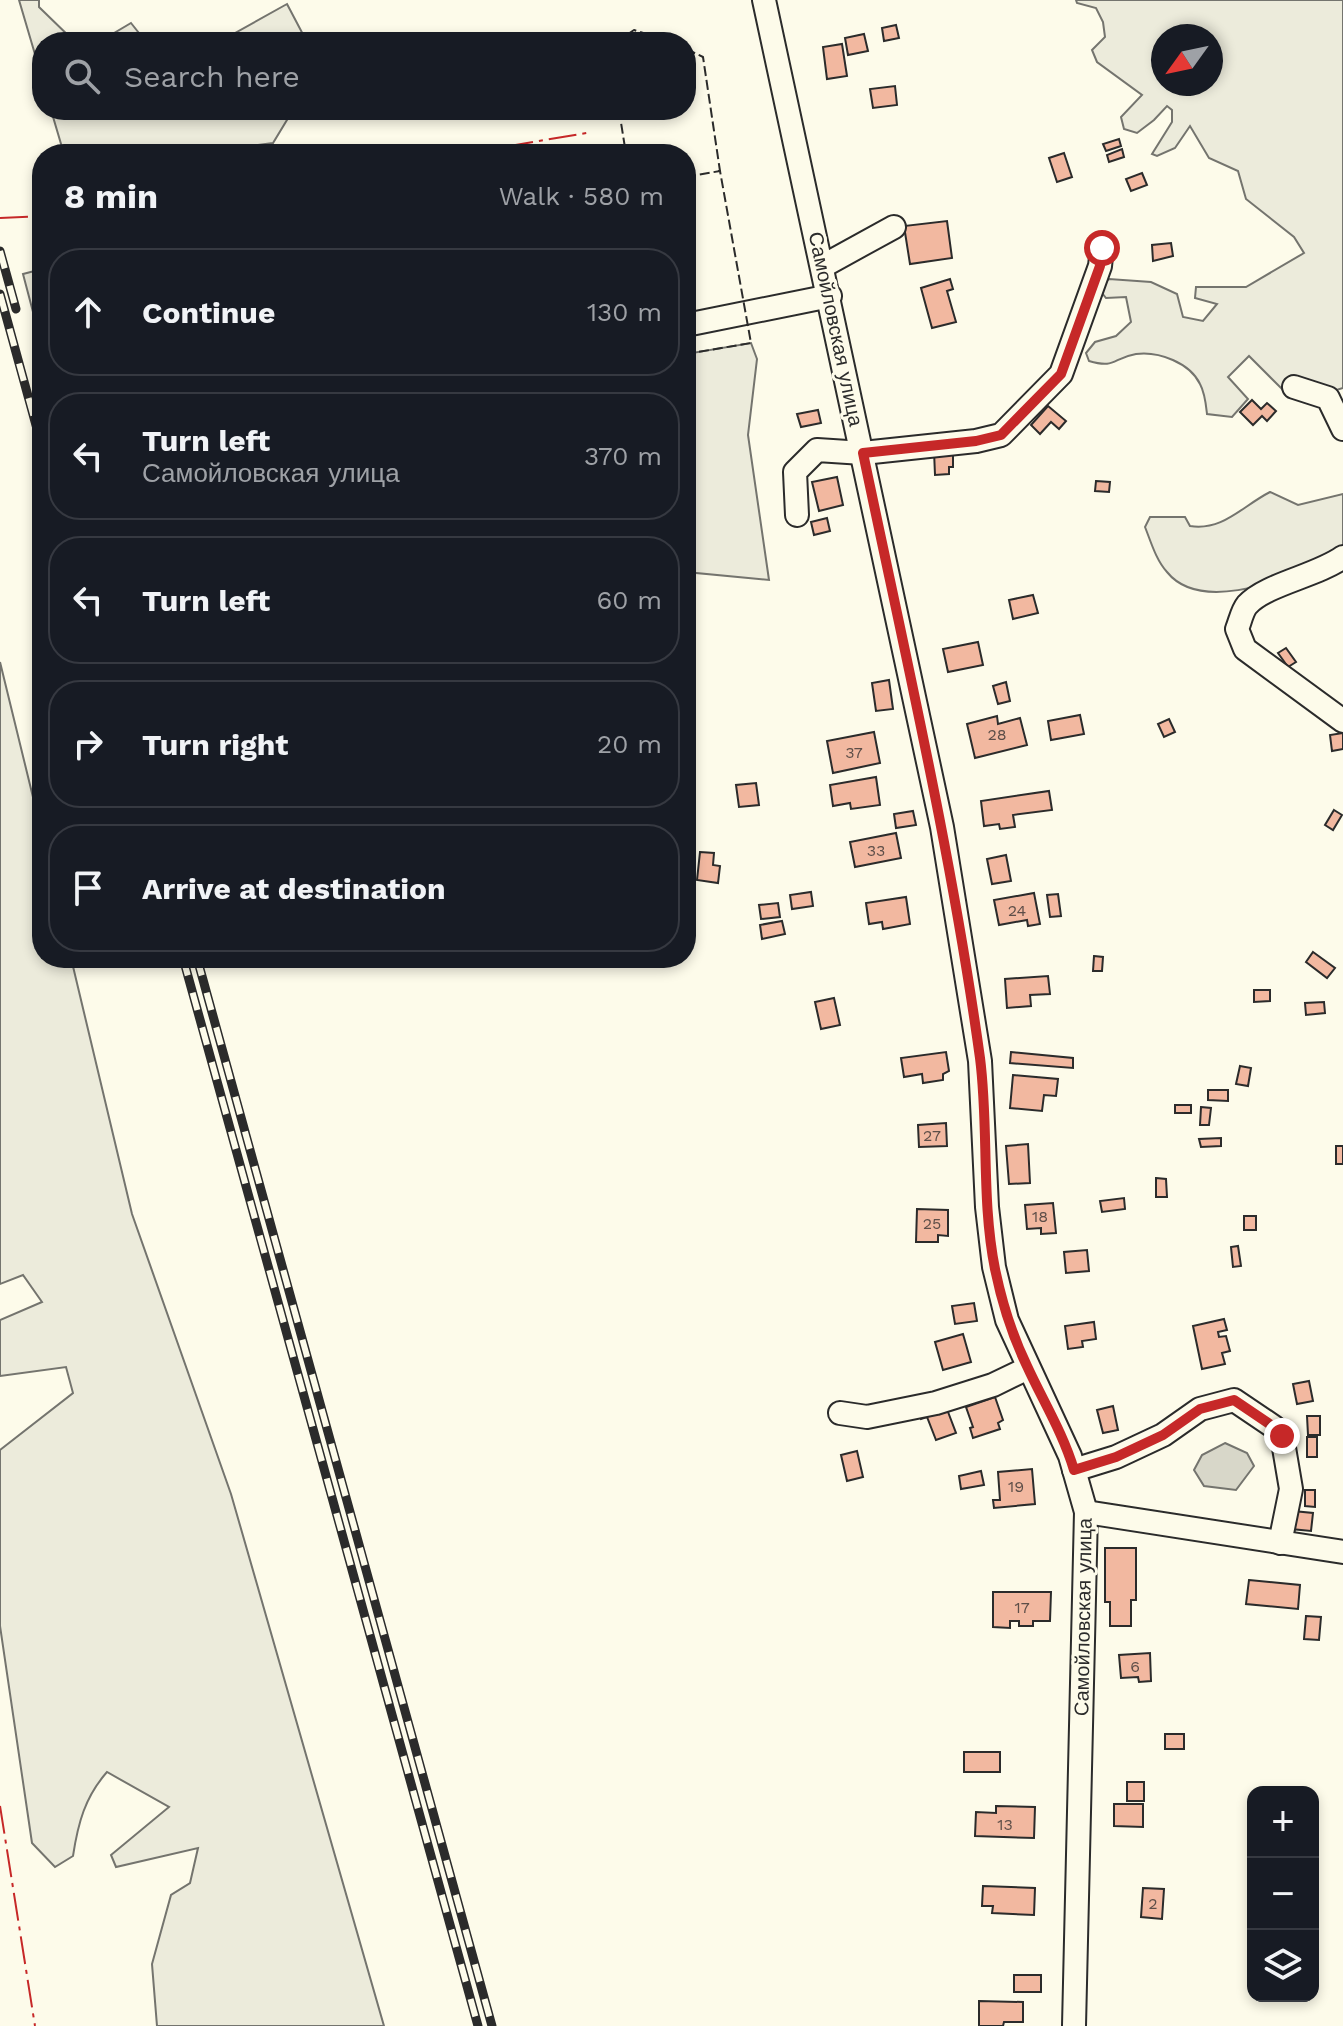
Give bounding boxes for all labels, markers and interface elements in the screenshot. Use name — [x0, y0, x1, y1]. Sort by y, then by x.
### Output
north arrow — [1151, 24, 1223, 96]
search box — [32, 32, 696, 120]
icon: search — [60, 54, 104, 98]
text: Search here — [124, 59, 300, 94]
text: 8 min — [64, 176, 158, 216]
text: Walk · 580 m — [499, 181, 664, 211]
street label: Самойловская улица — [804, 230, 869, 429]
route start — [1084, 230, 1120, 266]
icon: ahead — [66, 290, 110, 334]
text: Continue — [142, 295, 275, 330]
text: 130 m — [587, 297, 662, 327]
text: Turn left — [142, 423, 270, 458]
icon: left — [66, 434, 110, 478]
text: 370 m — [584, 441, 662, 471]
text: Самойловская улица — [142, 458, 400, 488]
icon: left — [66, 578, 110, 622]
text: Turn left — [142, 583, 270, 618]
text: 60 m — [596, 585, 662, 615]
icon: right — [66, 722, 110, 766]
house number: 28 — [987, 725, 1007, 744]
text: Turn right — [142, 727, 288, 762]
text: 20 m — [597, 729, 662, 759]
house number: 37 — [845, 743, 863, 762]
house number: 33 — [867, 841, 885, 860]
icon: arrive — [66, 866, 110, 910]
text: Arrive at destination — [142, 871, 446, 906]
house number: 24 — [1008, 901, 1027, 920]
house number: 27 — [923, 1126, 941, 1145]
house number: 18 — [1032, 1207, 1048, 1226]
house number: 25 — [923, 1214, 941, 1233]
route end — [1264, 1418, 1300, 1454]
house number: 19 — [1008, 1477, 1024, 1496]
street label: Самойловская улица — [1069, 1517, 1097, 1716]
house number: 17 — [1014, 1598, 1030, 1617]
house number: 6 — [1130, 1657, 1140, 1676]
map controls — [1247, 1786, 1319, 2002]
button: + — [1247, 1786, 1319, 1858]
house number: 13 — [997, 1815, 1013, 1834]
button: − — [1247, 1858, 1319, 1930]
house number: 2 — [1148, 1894, 1158, 1913]
button: layers — [1247, 1930, 1319, 2002]

